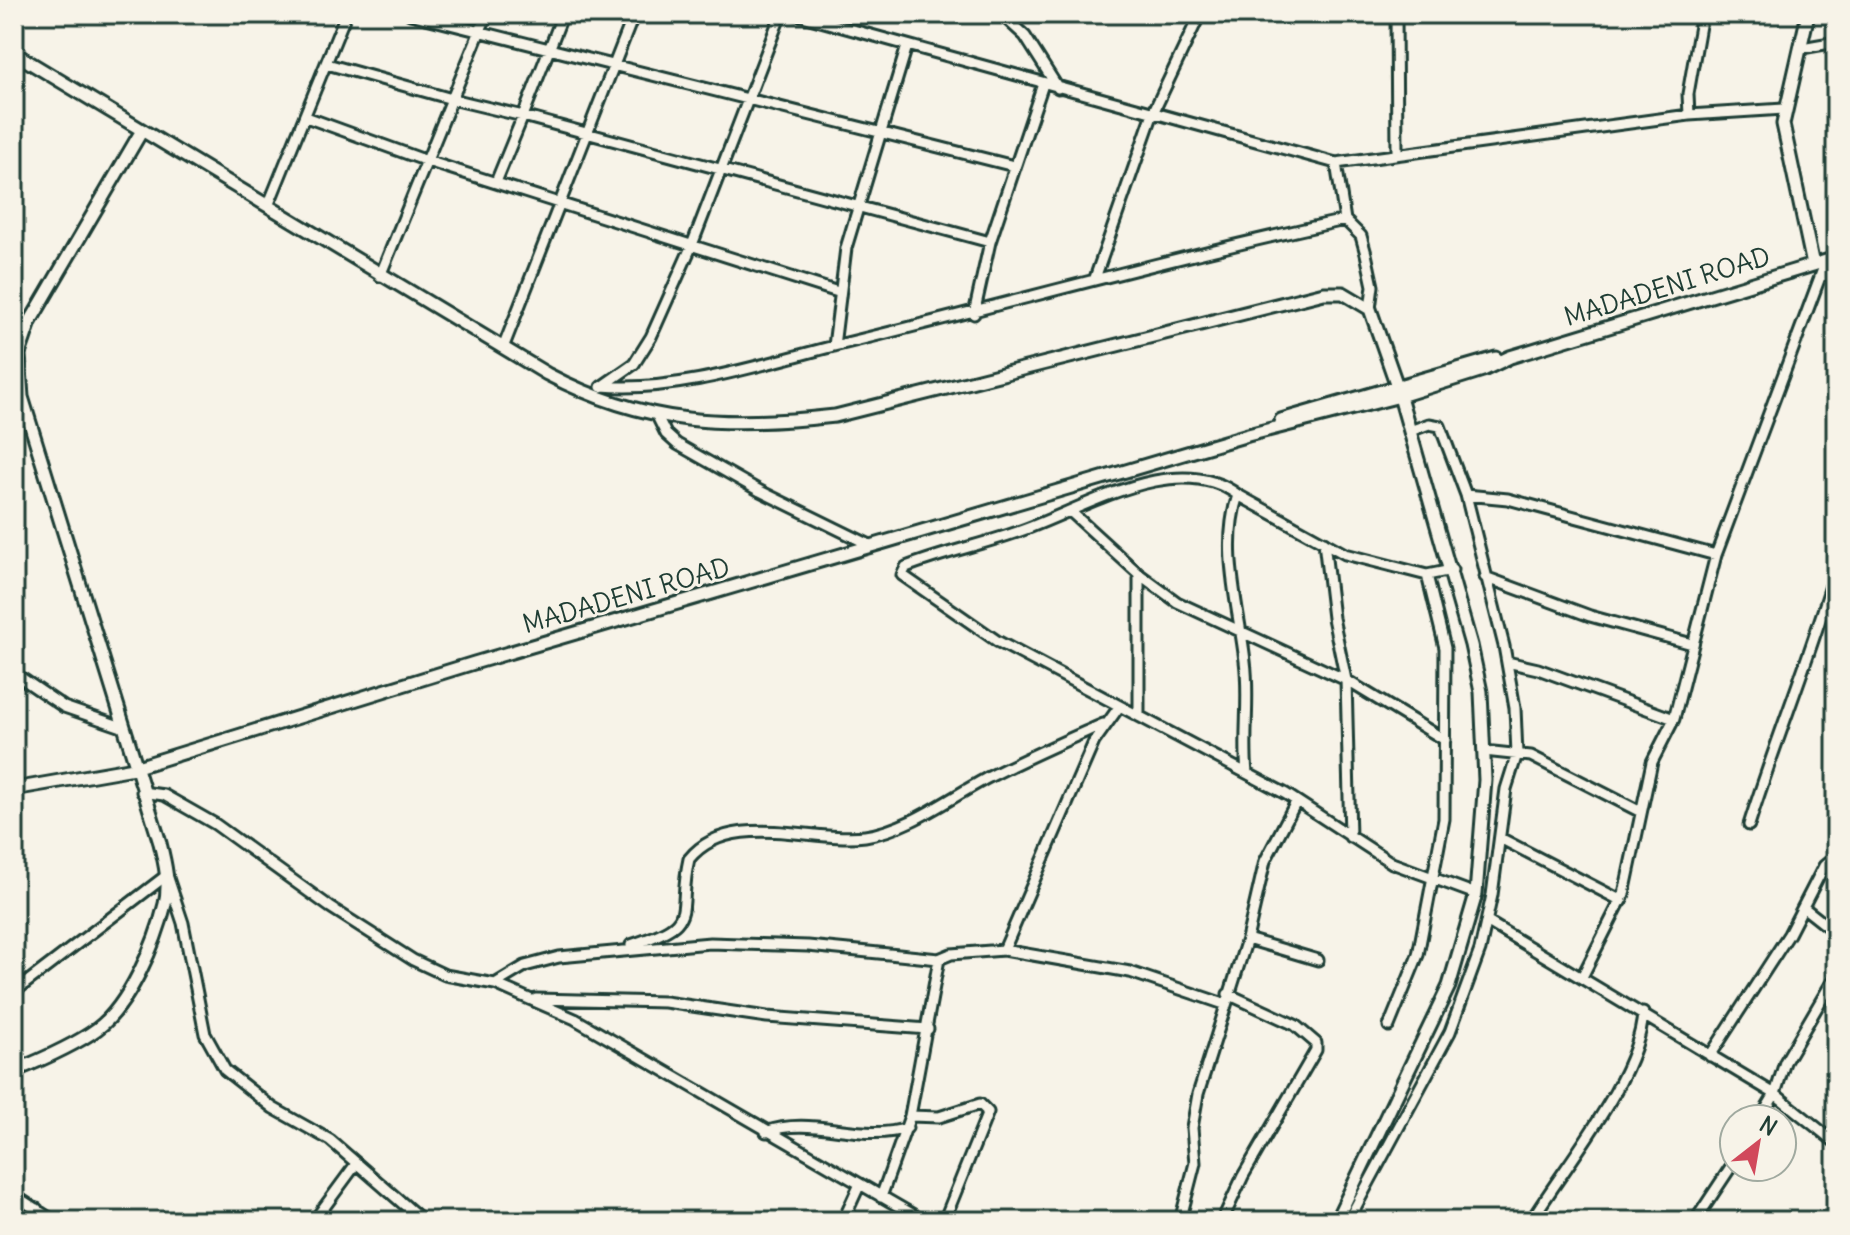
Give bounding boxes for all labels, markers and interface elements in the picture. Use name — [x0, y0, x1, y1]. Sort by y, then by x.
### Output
street label: MADADENI ROAD — [1560, 239, 1774, 333]
street label: MADADENI ROAD — [519, 550, 733, 640]
north arrow — [1718, 1103, 1798, 1183]
text: N — [1755, 1110, 1782, 1142]

